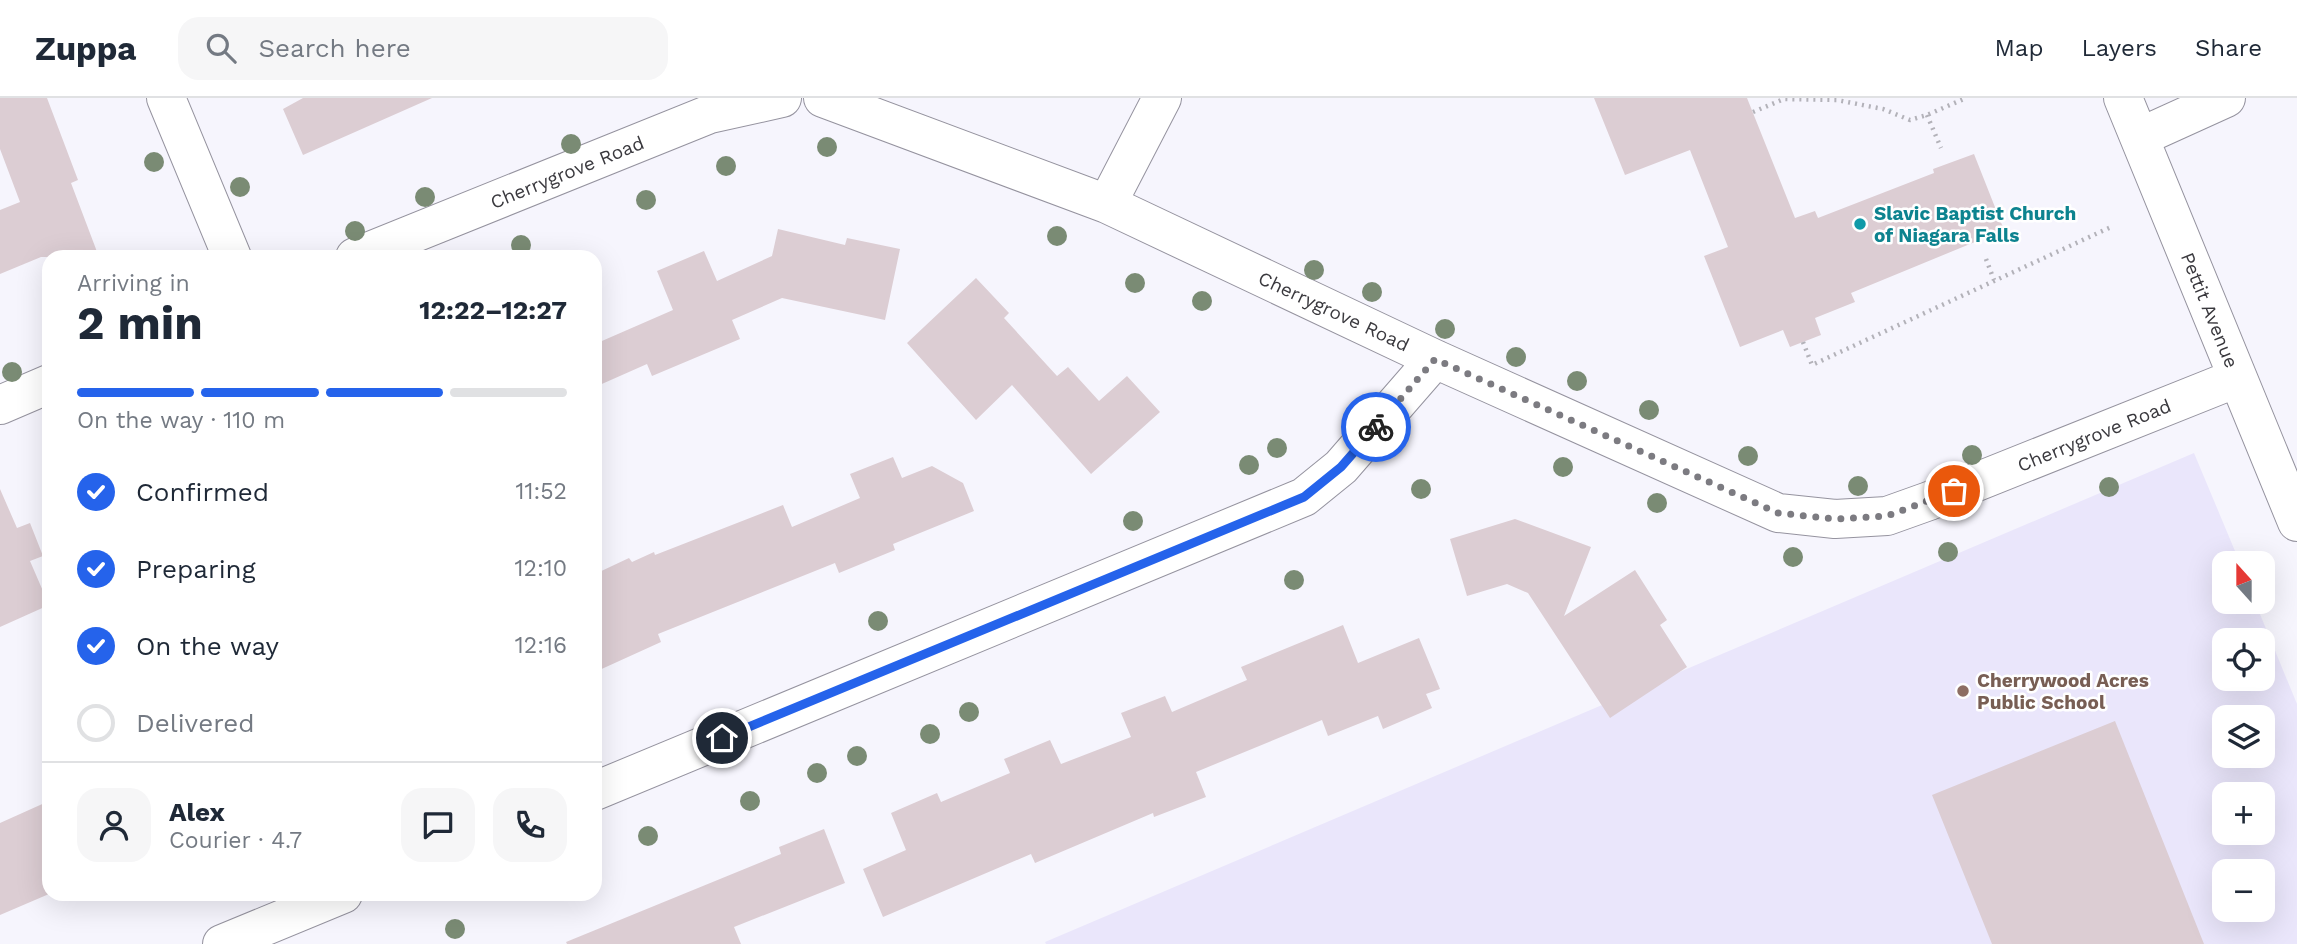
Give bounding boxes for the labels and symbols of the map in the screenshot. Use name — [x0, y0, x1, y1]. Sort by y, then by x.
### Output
street label: Cherrygrove Road — [487, 131, 647, 214]
place label: Slavic Baptist Church of Niagara Falls — [1874, 202, 2076, 247]
marker: Slavic Baptist Church of Niagara Falls — [1852, 216, 1868, 232]
street label: Pettit Avenue — [2176, 249, 2243, 371]
street label: Cherrygrove Road — [1255, 266, 1413, 356]
courier — [1341, 392, 1411, 462]
street label: Cherrygrove Road — [2014, 394, 2174, 477]
pin — [1924, 461, 1984, 521]
north arrow — [2212, 551, 2275, 614]
place label: Cherrywood Acres Public School — [1977, 669, 2149, 714]
marker: Cherrywood Acres Public School — [1955, 683, 1971, 699]
pin — [692, 708, 752, 768]

